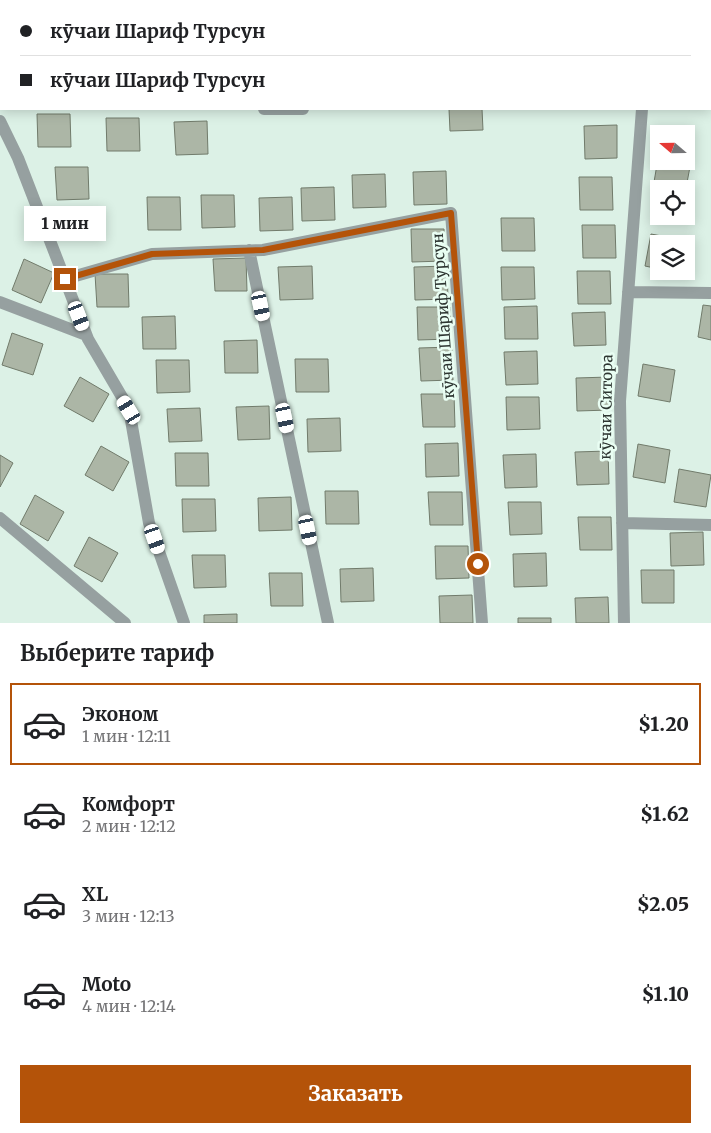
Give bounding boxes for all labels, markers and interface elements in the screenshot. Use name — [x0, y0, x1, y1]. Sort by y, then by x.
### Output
text: кӯчаи Шариф Турсун — [50, 19, 266, 43]
text: кӯчаи Шариф Турсун — [50, 68, 266, 92]
north arrow — [650, 125, 695, 170]
map controls — [650, 125, 695, 280]
button: locate — [650, 180, 695, 225]
callout: 1 мин — [24, 206, 106, 242]
text: 1 мин — [41, 213, 89, 233]
street label: кӯчаи Шариф Турсун — [428, 233, 458, 399]
button: layers — [650, 235, 695, 280]
route end — [54, 268, 76, 290]
car — [250, 290, 271, 322]
car — [66, 299, 91, 333]
street label: кӯчаи Ситора — [596, 354, 616, 460]
car — [114, 393, 143, 427]
car — [274, 402, 295, 434]
car — [297, 514, 318, 546]
car — [143, 522, 166, 556]
route start — [467, 553, 489, 575]
text: Выберите тариф — [20, 639, 214, 667]
icon: car — [22, 702, 67, 747]
text: Эконом — [82, 702, 158, 726]
text: $1.20 — [638, 712, 689, 736]
text: 1 мин · 12:11 — [82, 726, 171, 746]
icon: car — [22, 792, 67, 837]
text: Комфорт — [82, 792, 175, 816]
text: $1.62 — [640, 802, 689, 826]
text: 2 мин · 12:12 — [82, 816, 176, 836]
icon: car — [22, 882, 67, 927]
text: XL — [82, 882, 108, 906]
text: $2.05 — [637, 892, 689, 916]
text: 3 мин · 12:13 — [82, 906, 175, 926]
icon: car — [22, 972, 67, 1017]
text: Moto — [82, 972, 131, 996]
text: $1.10 — [642, 982, 689, 1006]
text: 4 мин · 12:14 — [82, 996, 176, 1016]
button: Заказать — [20, 1065, 691, 1123]

